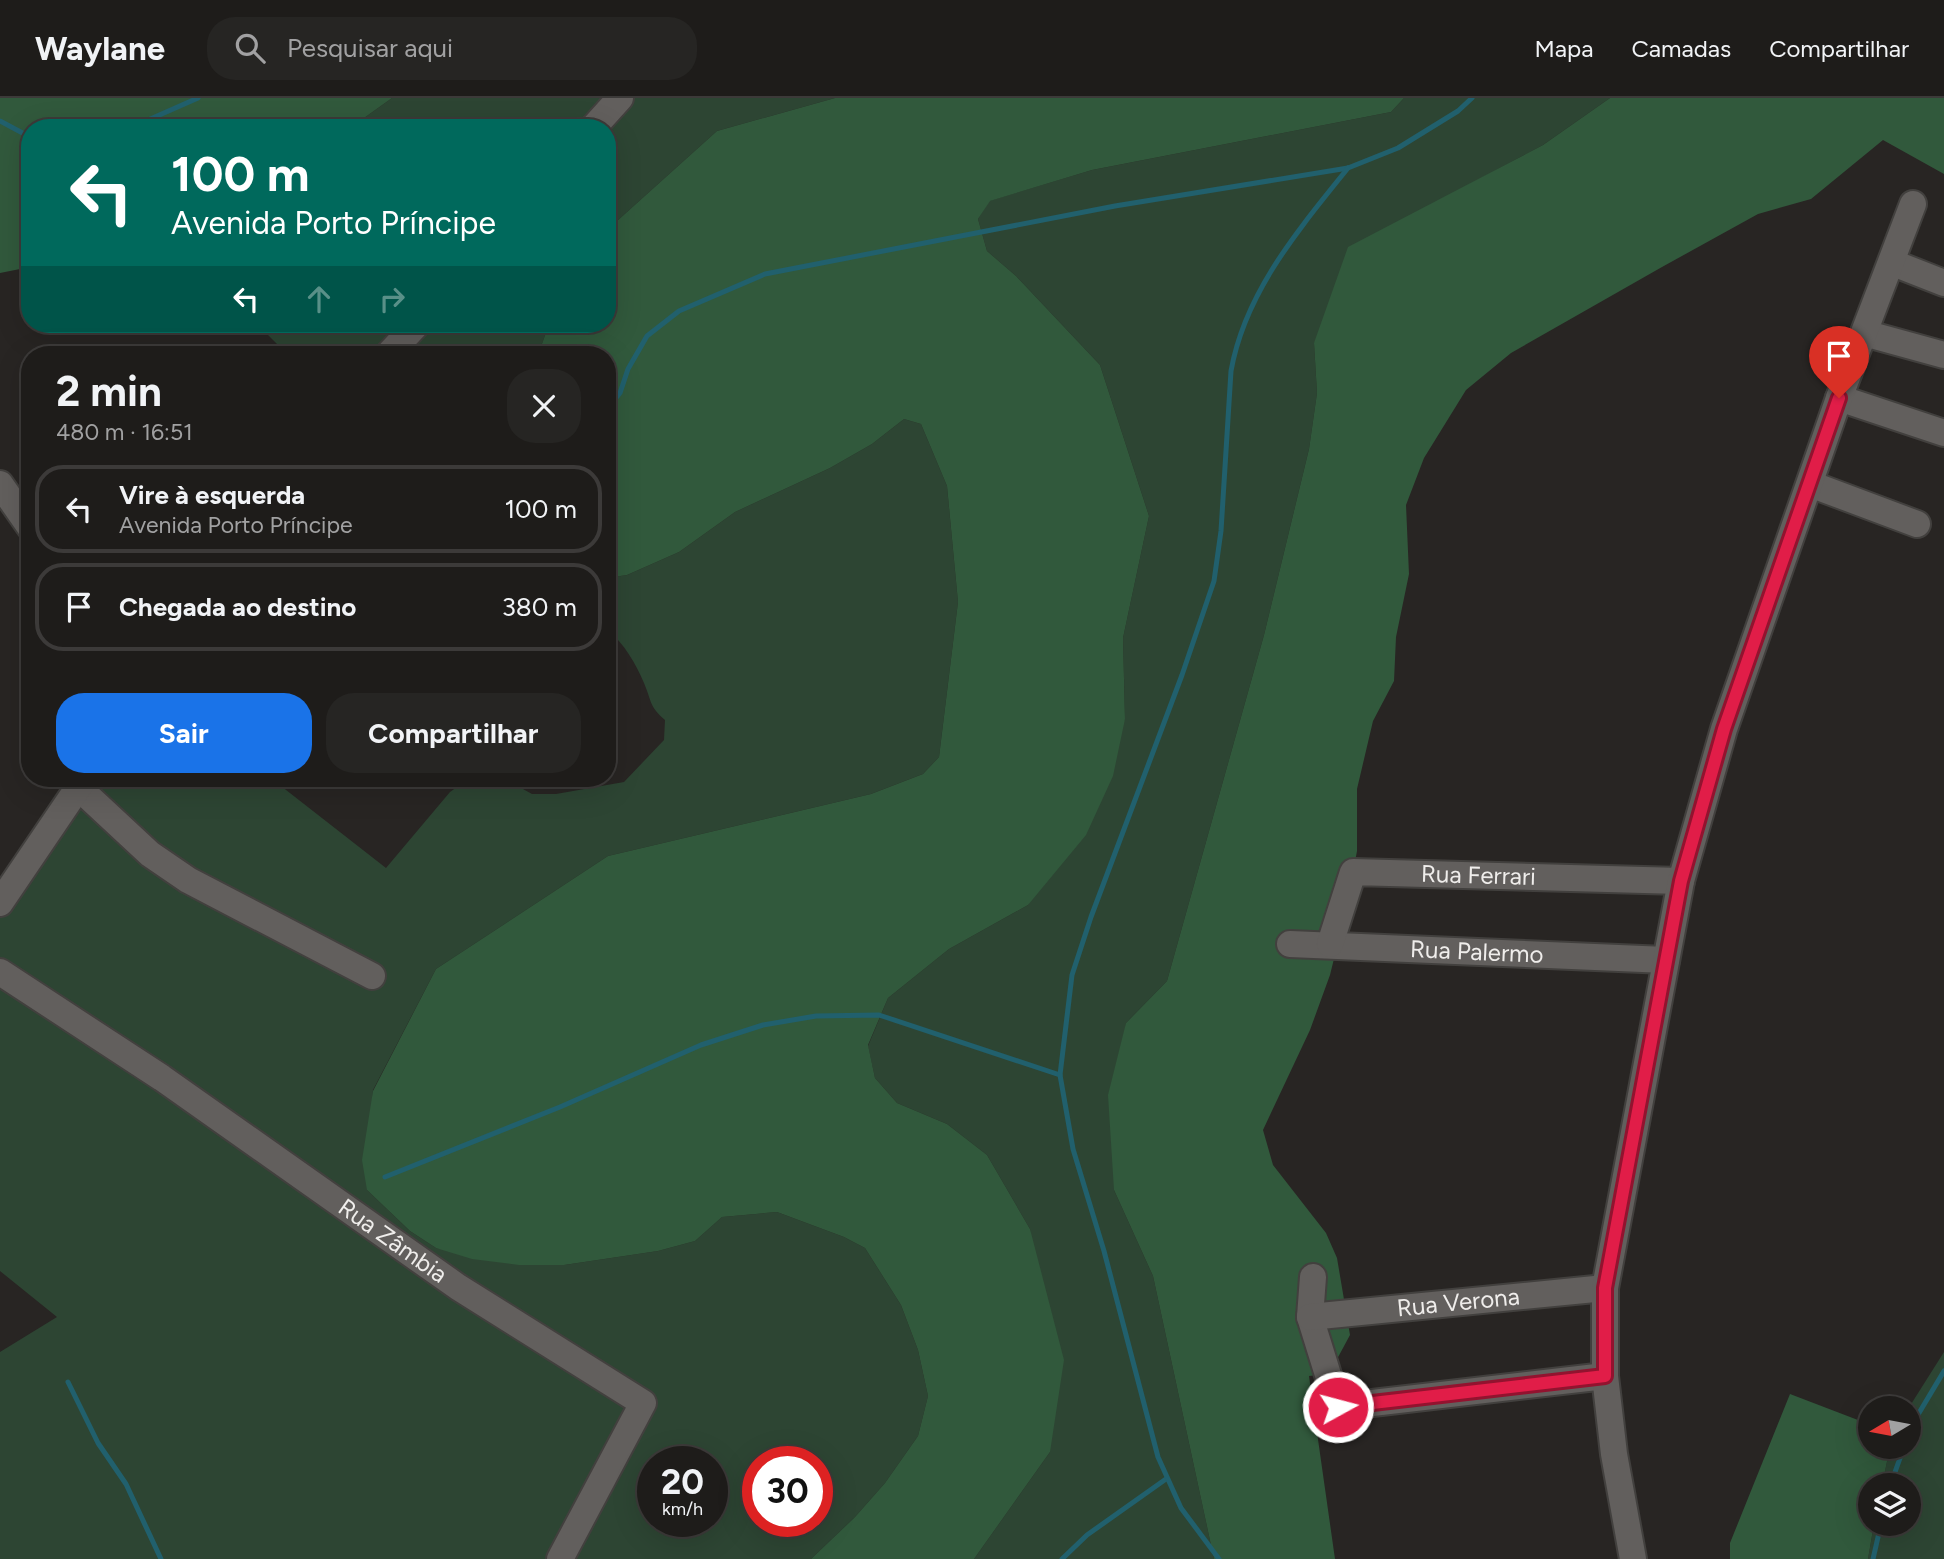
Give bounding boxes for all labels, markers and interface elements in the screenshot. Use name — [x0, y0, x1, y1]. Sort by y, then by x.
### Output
search box — [207, 17, 697, 80]
text: Waylane — [35, 29, 165, 68]
icon: search — [231, 29, 269, 67]
text: Pesquisar aqui — [287, 32, 453, 64]
text: Mapa — [1534, 34, 1593, 63]
text: Camadas — [1631, 34, 1731, 63]
text: Compartilhar — [1769, 34, 1909, 63]
text: 100 m — [171, 144, 310, 203]
icon: left — [56, 147, 147, 238]
text: Avenida Porto Príncipe — [171, 204, 496, 242]
icon: left — [227, 280, 265, 318]
icon: ahead — [300, 280, 338, 318]
icon: right — [373, 280, 411, 318]
pin — [1809, 326, 1869, 398]
icon: arrive — [1820, 337, 1858, 375]
text: 2 min — [56, 366, 162, 417]
button: close — [507, 369, 581, 443]
text: 480 m · 16:51 — [56, 418, 193, 446]
text: Vire à esquerda — [119, 479, 305, 511]
icon: left — [60, 490, 98, 528]
text: 100 m — [504, 493, 577, 525]
text: Avenida Porto Príncipe — [119, 511, 353, 539]
icon: arrive — [60, 588, 98, 626]
text: Chegada ao destino — [119, 591, 356, 623]
text: 380 m — [502, 591, 577, 623]
button: Sair — [56, 693, 312, 773]
button: Compartilhar — [326, 693, 581, 773]
street label: Rua Ferrari — [1421, 859, 1536, 891]
street label: Rua Palermo — [1410, 934, 1544, 969]
street label: Rua Zâmbia — [333, 1192, 453, 1289]
street label: Rua Verona — [1396, 1281, 1521, 1322]
position arrow — [1301, 1370, 1375, 1444]
north arrow — [1858, 1396, 1922, 1460]
map controls — [1858, 1396, 1921, 1536]
speed limit sign: 30 — [742, 1446, 833, 1537]
text: 20 — [661, 1461, 704, 1503]
button: layers — [1858, 1473, 1921, 1536]
text: km/h — [662, 1498, 703, 1520]

